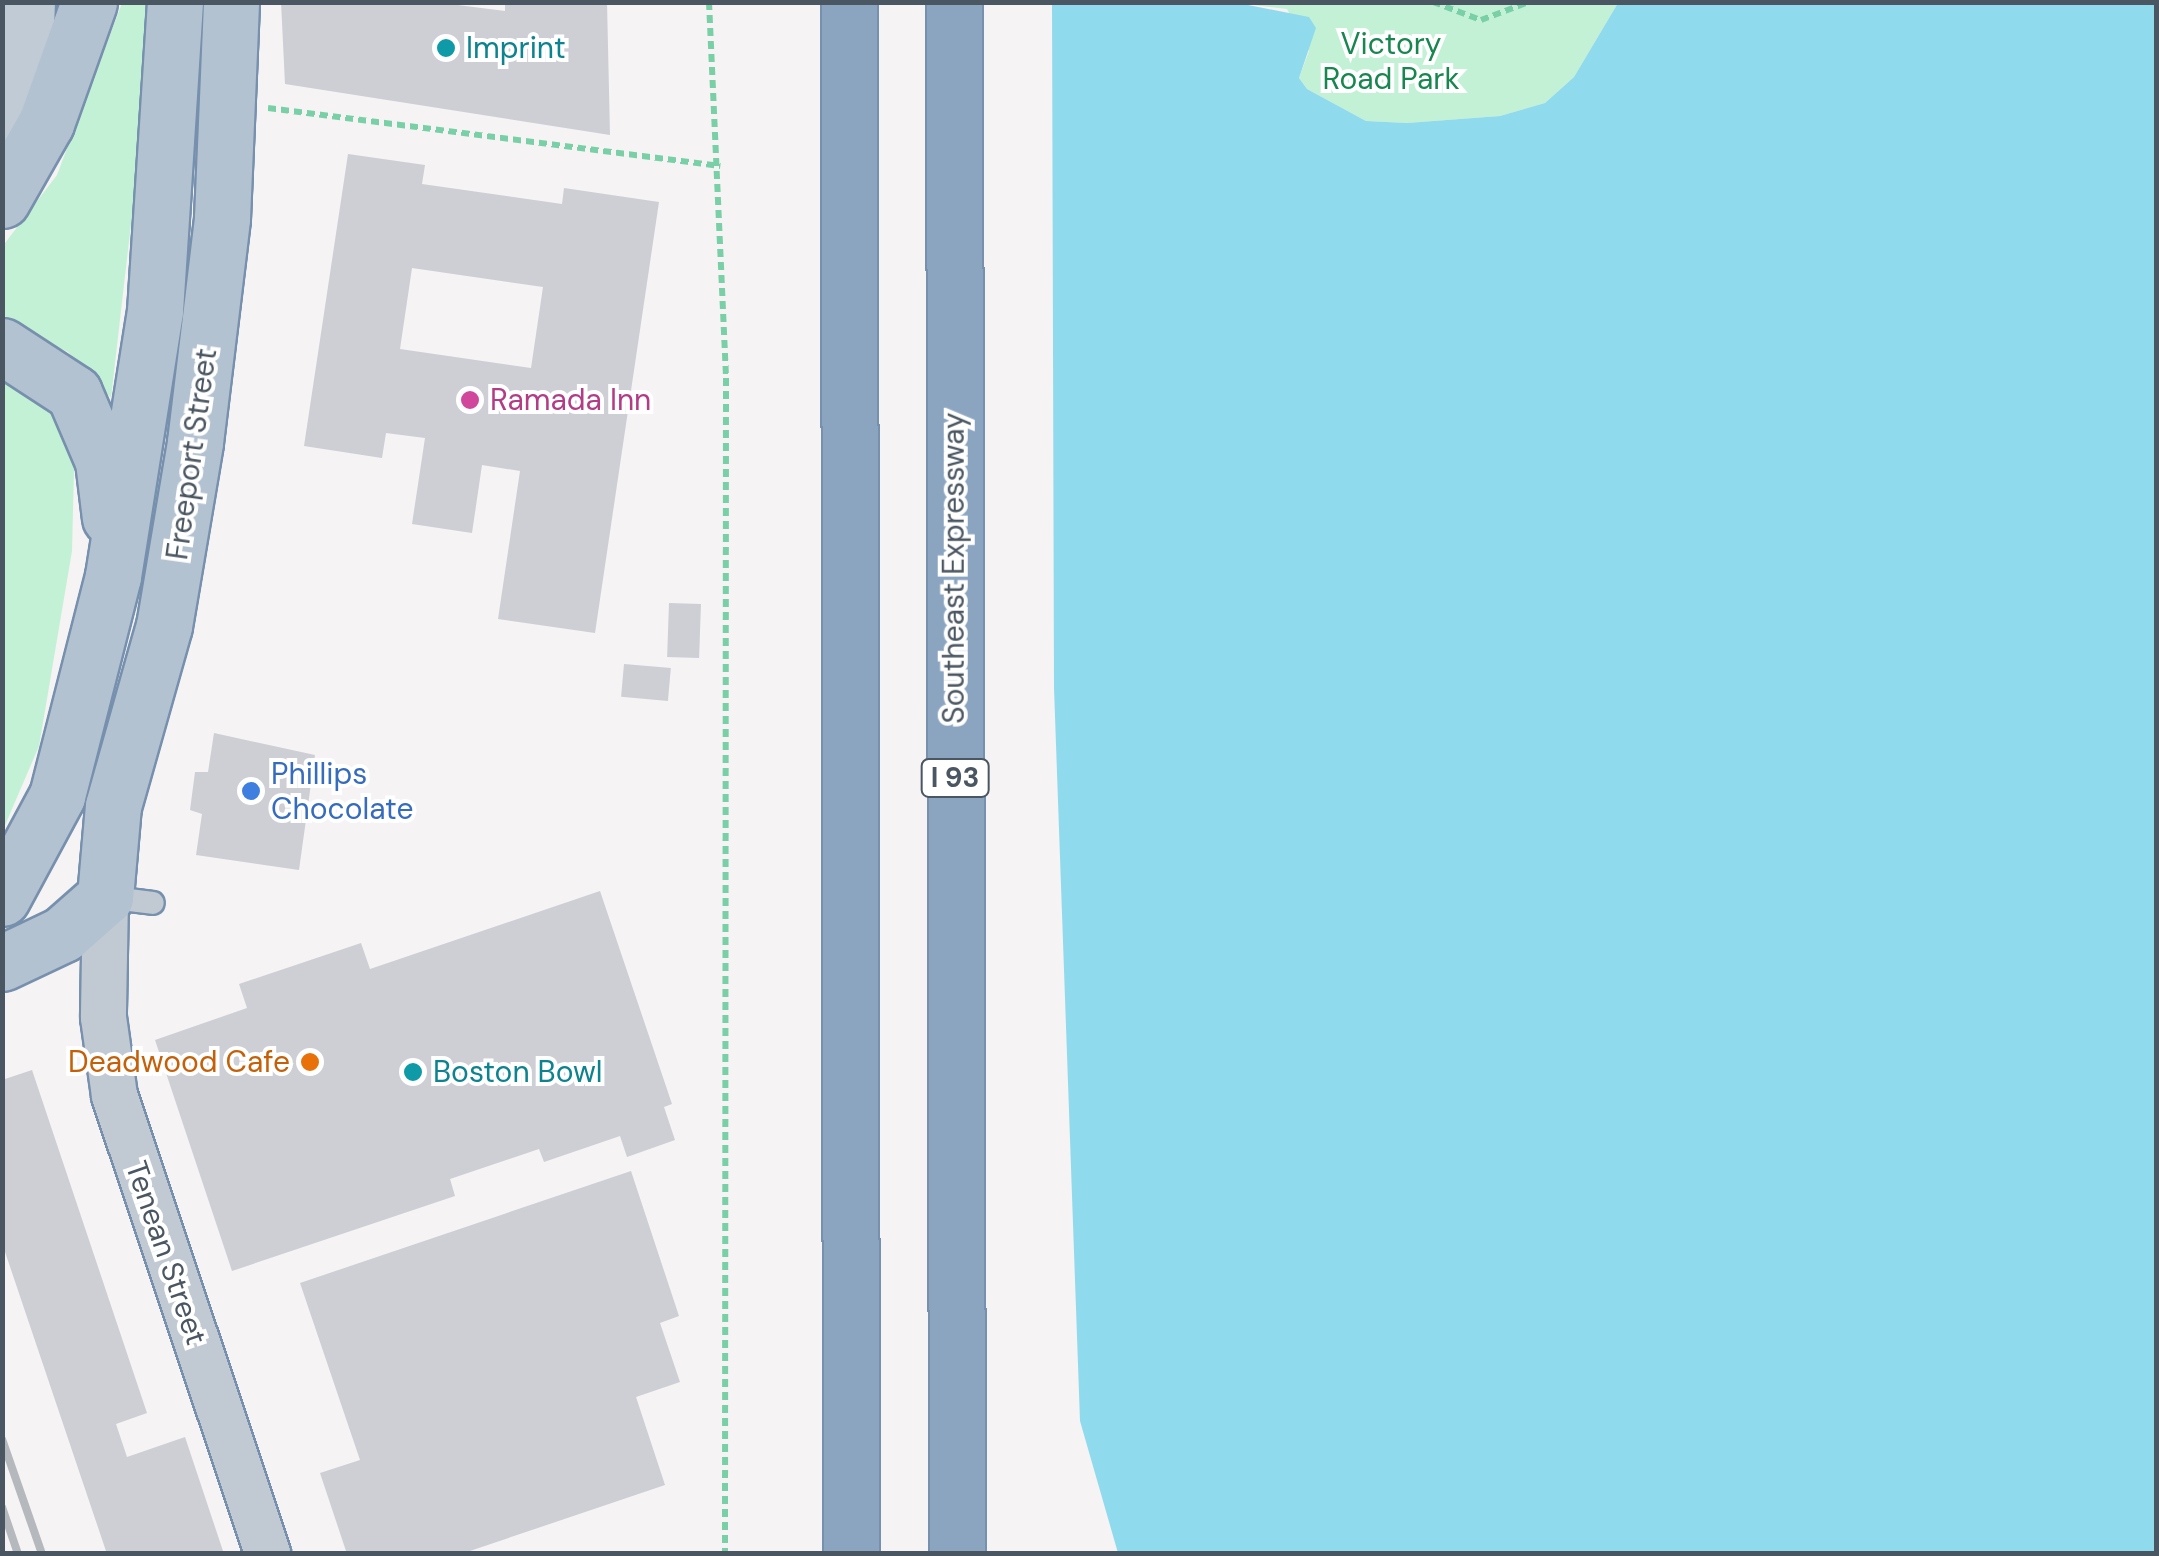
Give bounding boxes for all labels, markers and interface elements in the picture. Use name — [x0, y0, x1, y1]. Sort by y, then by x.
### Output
park label: Victory Road Park — [1322, 26, 1460, 96]
place label: Imprint — [466, 30, 566, 66]
marker: Imprint — [435, 37, 457, 59]
street label: Freeport Street — [159, 346, 225, 562]
place label: Ramada Inn — [490, 382, 651, 418]
marker: Ramada Inn — [459, 389, 481, 411]
street label: Southeast Expressway — [936, 412, 972, 724]
road number: I 93 — [920, 755, 990, 801]
place label: Phillips Chocolate — [271, 756, 413, 826]
marker: Phillips Chocolate — [240, 780, 262, 802]
place label: Deadwood Cafe — [68, 1044, 290, 1080]
marker: Deadwood Cafe — [299, 1051, 321, 1073]
place label: Boston Bowl — [433, 1054, 602, 1090]
marker: Boston Bowl — [402, 1061, 424, 1083]
street label: Tenean Street — [118, 1156, 214, 1350]

